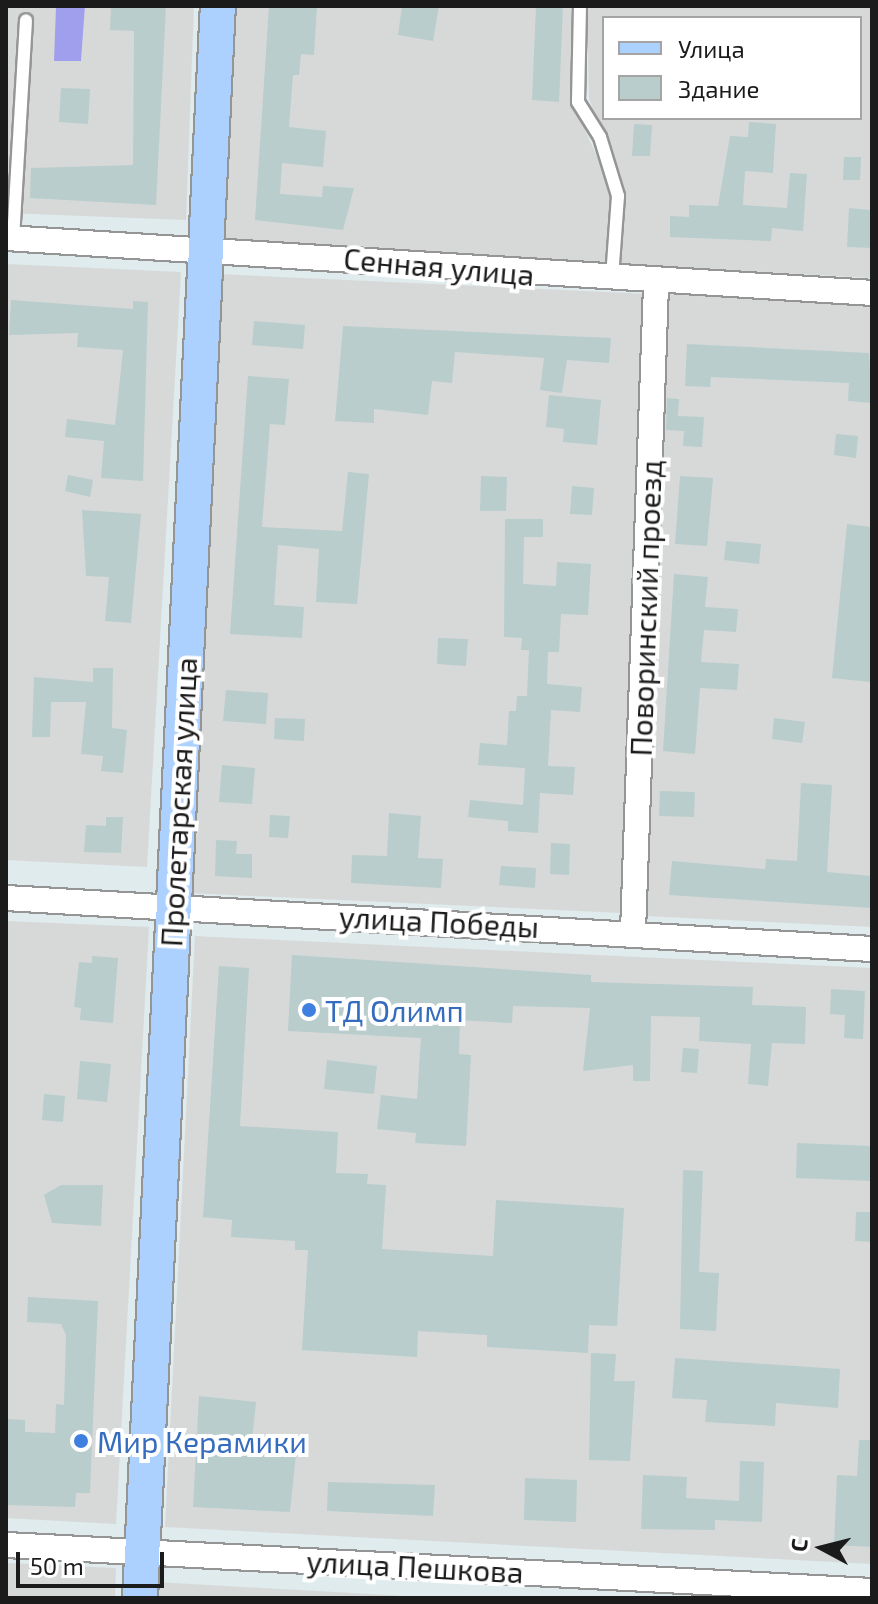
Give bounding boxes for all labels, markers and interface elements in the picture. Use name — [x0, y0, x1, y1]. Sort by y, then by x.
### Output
legend — [602, 16, 862, 120]
text: Улица — [678, 34, 745, 63]
text: Здание — [678, 74, 760, 103]
street label: Сенная улица — [342, 240, 536, 292]
street label: Поворинский проезд — [622, 459, 668, 757]
street label: Пролетарская улица — [152, 656, 204, 948]
street label: улица Победы — [338, 898, 540, 944]
place label: ТД Олимп — [325, 992, 464, 1028]
marker: ТД Олимп — [300, 1001, 318, 1019]
place label: Мир Керамики — [97, 1423, 307, 1459]
marker: Мир Керамики — [72, 1432, 90, 1450]
north arrow — [782, 1508, 862, 1588]
scale bar — [20, 1536, 168, 1586]
text: С — [784, 1537, 812, 1553]
street label: улица Пешкова — [306, 1542, 524, 1590]
text: 50 m — [30, 1551, 84, 1580]

